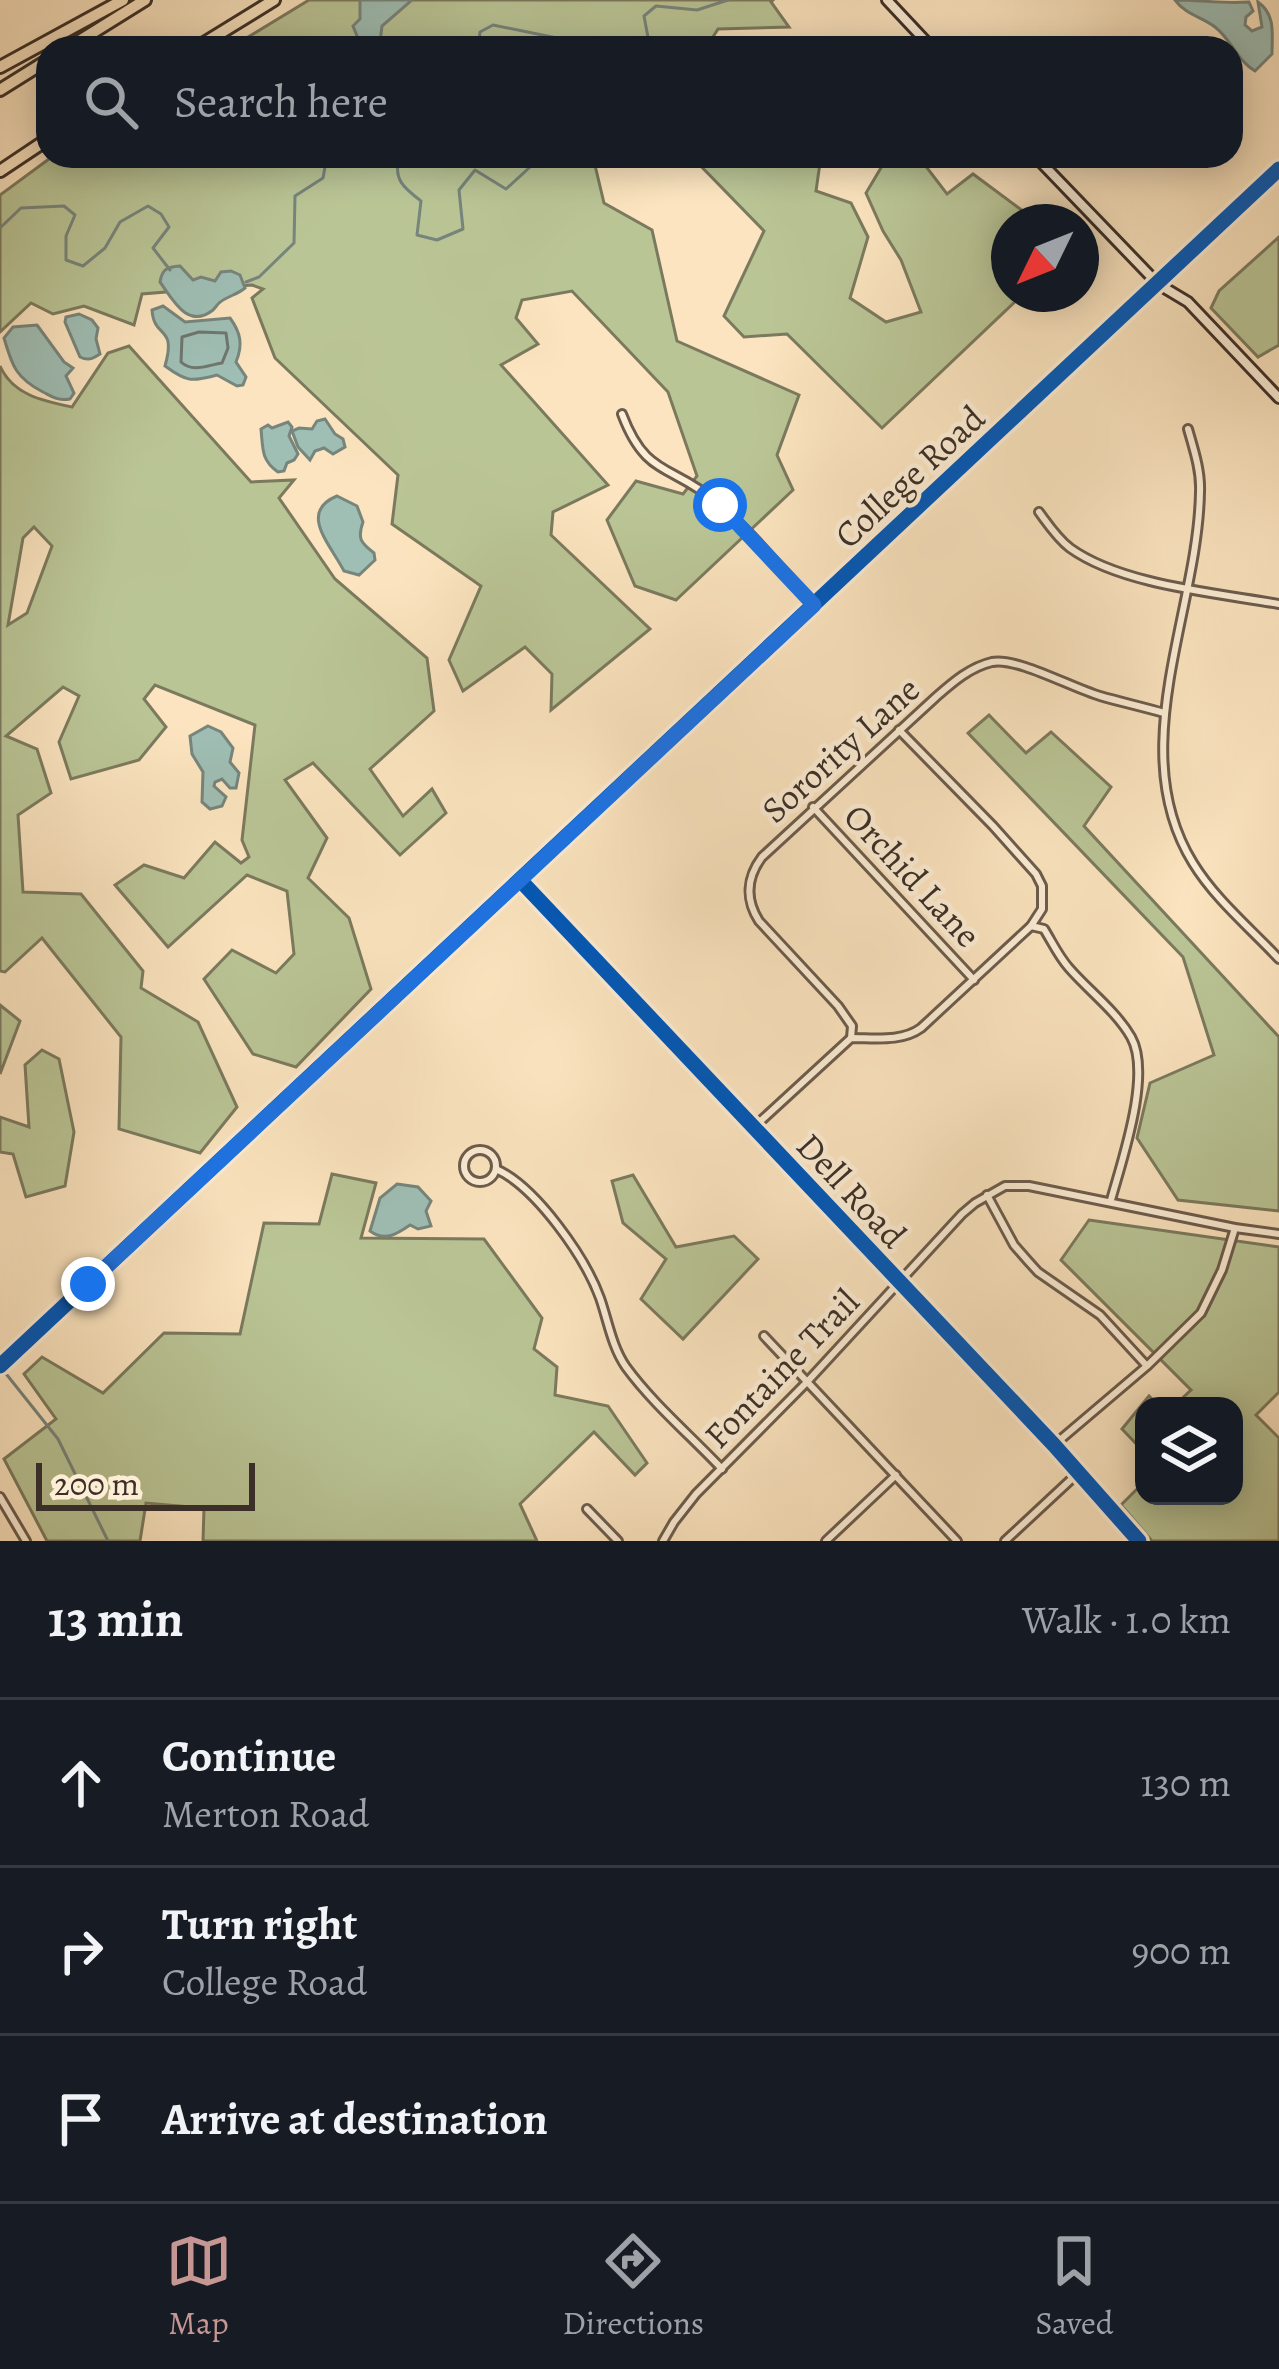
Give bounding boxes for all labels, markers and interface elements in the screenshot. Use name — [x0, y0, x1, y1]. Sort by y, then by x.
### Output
search box — [36, 36, 1243, 168]
icon: search — [78, 69, 144, 135]
text: Search here — [174, 71, 388, 133]
north arrow — [991, 204, 1099, 312]
street label: College Road — [823, 393, 996, 559]
route start — [693, 478, 747, 532]
street label: Sorority Lane — [751, 665, 930, 834]
street label: Orchid Lane — [833, 793, 992, 958]
street label: Dell Road — [786, 1122, 918, 1259]
route end — [61, 1257, 115, 1311]
street label: Fontaine Trail — [693, 1278, 870, 1459]
map controls — [1135, 1397, 1243, 1505]
button: layers — [1135, 1397, 1243, 1505]
scale bar — [36, 1457, 255, 1510]
text: 200 m — [54, 1461, 139, 1506]
text: 13 min — [48, 1584, 183, 1654]
text: Walk · 1.0 km — [1022, 1593, 1231, 1646]
text: Continue — [162, 1725, 336, 1787]
icon: ahead — [48, 1750, 114, 1816]
text: 130 m — [1140, 1756, 1231, 1809]
text: Merton Road — [162, 1787, 369, 1840]
text: Turn right — [162, 1893, 357, 1955]
icon: right — [48, 1918, 114, 1984]
text: 900 m — [1132, 1924, 1231, 1977]
text: College Road — [162, 1955, 367, 2008]
icon: arrive — [48, 2086, 114, 2152]
text: Arrive at destination — [162, 2088, 548, 2150]
tab: Map — [166, 2228, 232, 2345]
tab: Directions — [563, 2228, 704, 2345]
tab: Saved — [1035, 2228, 1113, 2345]

